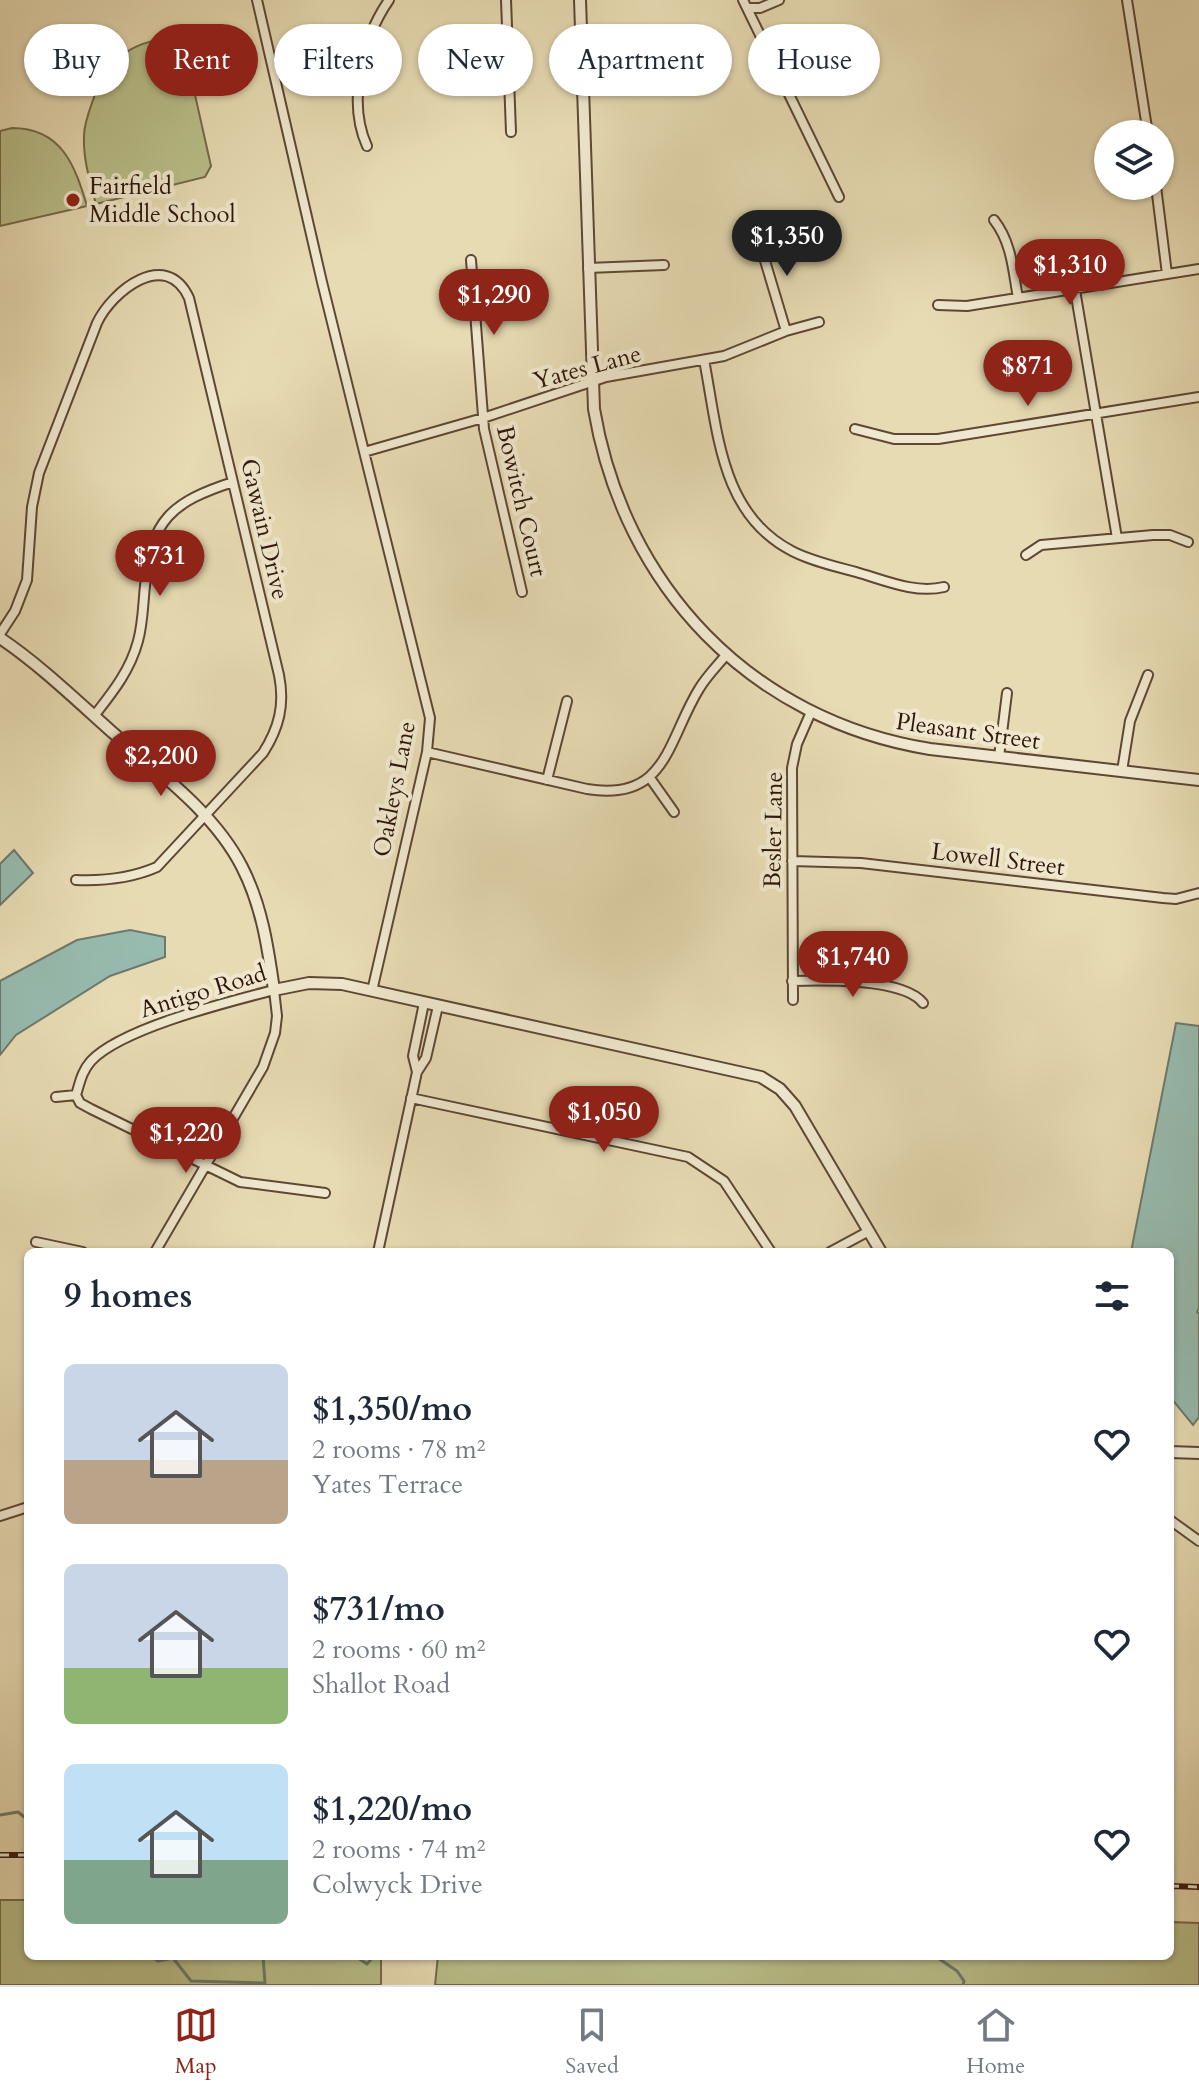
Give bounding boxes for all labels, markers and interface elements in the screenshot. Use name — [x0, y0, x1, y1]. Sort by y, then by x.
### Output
chip: Buy — [24, 24, 129, 96]
chip: Rent — [145, 24, 258, 96]
chip: Filters — [274, 24, 402, 96]
chip: New — [418, 24, 533, 96]
chip: Apartment — [549, 24, 732, 96]
chip: House — [748, 24, 880, 96]
map controls — [1094, 120, 1174, 200]
button: layers — [1094, 120, 1174, 200]
place label: Fairfield Middle School — [89, 170, 236, 231]
marker: Fairfield Middle School — [64, 191, 82, 209]
pin: $1,350 — [722, 210, 852, 278]
text: $1,350 — [750, 218, 824, 253]
pin: $1,310 — [1005, 239, 1135, 307]
text: $1,310 — [1033, 247, 1107, 282]
pin: $1,290 — [429, 269, 559, 337]
text: $1,290 — [457, 277, 531, 312]
street label: Yates Lane — [529, 337, 645, 398]
pin: $871 — [981, 340, 1075, 408]
text: $871 — [1001, 348, 1055, 383]
street label: Bowitch Court — [488, 422, 555, 580]
street label: Gawain Drive — [232, 455, 297, 603]
pin: $731 — [113, 530, 207, 598]
text: $731 — [133, 538, 187, 573]
street label: Pleasant Street — [894, 705, 1043, 758]
street label: Oakleys Lane — [365, 718, 424, 860]
pin: $2,200 — [96, 730, 226, 798]
text: $2,200 — [124, 738, 198, 773]
street label: Besler Lane — [756, 771, 791, 889]
street label: Lowell Street — [929, 835, 1067, 884]
pin: $1,740 — [788, 931, 918, 999]
text: $1,740 — [816, 939, 890, 974]
street label: Antigo Road — [136, 957, 271, 1026]
pin: $1,050 — [539, 1086, 669, 1154]
text: $1,050 — [567, 1094, 641, 1129]
pin: $1,220 — [121, 1107, 251, 1175]
text: $1,220 — [149, 1115, 223, 1150]
text: 9 homes — [64, 1273, 192, 1319]
icon: filters — [1090, 1274, 1134, 1318]
text: $1,350/mo — [312, 1386, 472, 1432]
icon: home — [128, 1396, 224, 1492]
icon: heart — [1090, 1422, 1134, 1466]
text: 2 rooms · 78 m² — [312, 1432, 485, 1467]
text: Yates Terrace — [312, 1467, 463, 1502]
text: $731/mo — [312, 1586, 445, 1632]
icon: home — [128, 1596, 224, 1692]
icon: heart — [1090, 1622, 1134, 1666]
text: 2 rooms · 60 m² — [312, 1632, 485, 1667]
text: Shallot Road — [312, 1667, 450, 1702]
text: $1,220/mo — [312, 1786, 472, 1832]
icon: home — [128, 1796, 224, 1892]
icon: heart — [1090, 1822, 1134, 1866]
text: 2 rooms · 74 m² — [312, 1832, 485, 1867]
text: Colwyck Drive — [312, 1867, 483, 1902]
tab: Map — [174, 2003, 218, 2081]
tab: Saved — [565, 2003, 619, 2081]
tab: Home — [966, 2003, 1025, 2081]

